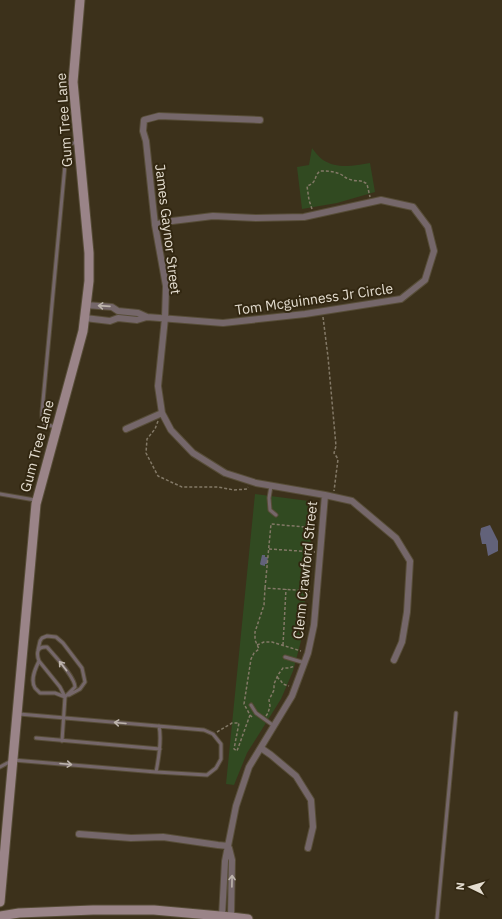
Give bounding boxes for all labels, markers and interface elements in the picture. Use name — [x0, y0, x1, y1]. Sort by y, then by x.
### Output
street label: Gum Tree Lane — [52, 72, 76, 168]
street label: James Gaynor Street — [151, 163, 185, 295]
street label: Tom Mcguinness Jr Circle — [234, 279, 395, 319]
one-way arrow — [98, 303, 111, 310]
street label: Gum Tree Lane — [16, 398, 58, 494]
street label: Clenn Crawford Street — [289, 500, 321, 640]
one-way arrow — [59, 660, 67, 671]
one-way arrow — [114, 719, 127, 726]
one-way arrow — [59, 761, 72, 768]
north arrow — [450, 867, 490, 907]
one-way arrow — [228, 875, 236, 888]
text: N — [453, 882, 467, 891]

